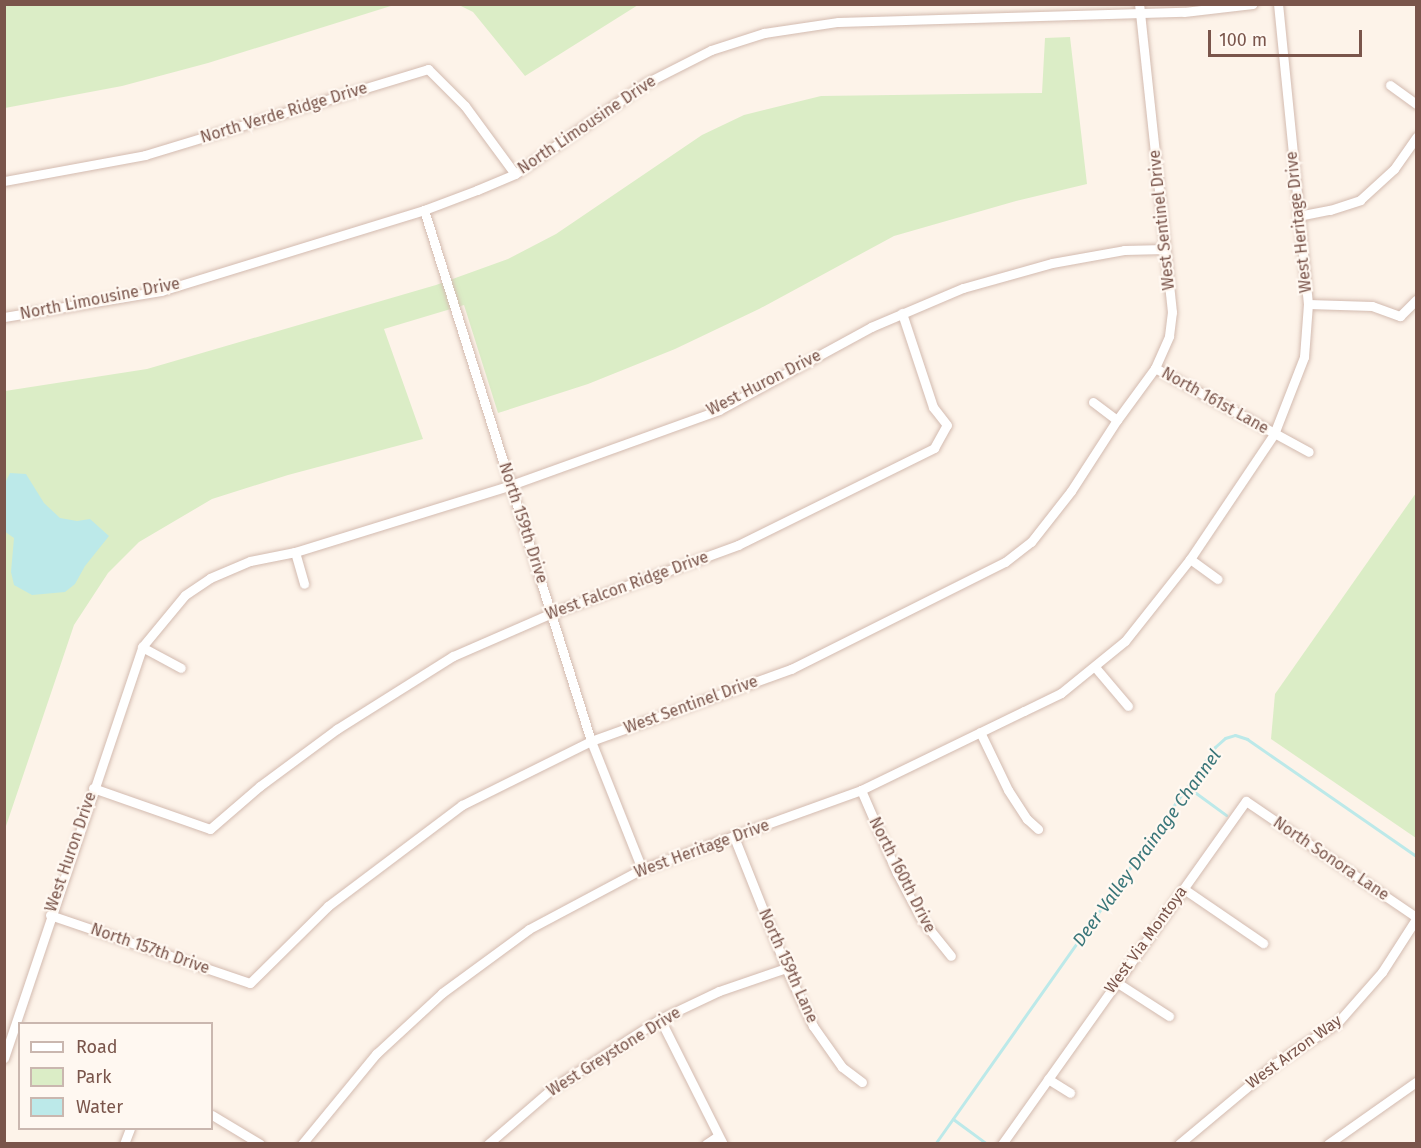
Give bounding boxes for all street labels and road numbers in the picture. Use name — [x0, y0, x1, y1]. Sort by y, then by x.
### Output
street label: North Limousine Drive — [514, 72, 660, 178]
street label: North Verde Ridge Drive — [198, 78, 370, 148]
street label: West Sentinel Drive — [1145, 149, 1179, 291]
street label: West Heritage Drive — [1282, 150, 1316, 294]
street label: North Limousine Drive — [18, 274, 182, 324]
street label: West Huron Drive — [704, 346, 824, 420]
street label: North 161st Lane — [1158, 364, 1272, 438]
street label: North 159th Drive — [494, 460, 552, 586]
street label: West Falcon Ridge Drive — [543, 548, 711, 624]
street label: West Sentinel Drive — [622, 672, 760, 738]
street label: West Huron Drive — [41, 789, 101, 915]
street label: North Sonora Lane — [1269, 813, 1393, 905]
street label: North 160th Drive — [865, 814, 939, 936]
street label: West Heritage Drive — [632, 816, 772, 882]
street label: West Via Montoya — [1101, 883, 1191, 997]
street label: North 159th Lane — [754, 906, 822, 1026]
street label: North 157th Drive — [88, 920, 212, 978]
street label: West Greystone Drive — [544, 1003, 684, 1101]
street label: West Arzon Way — [1243, 1011, 1345, 1093]

